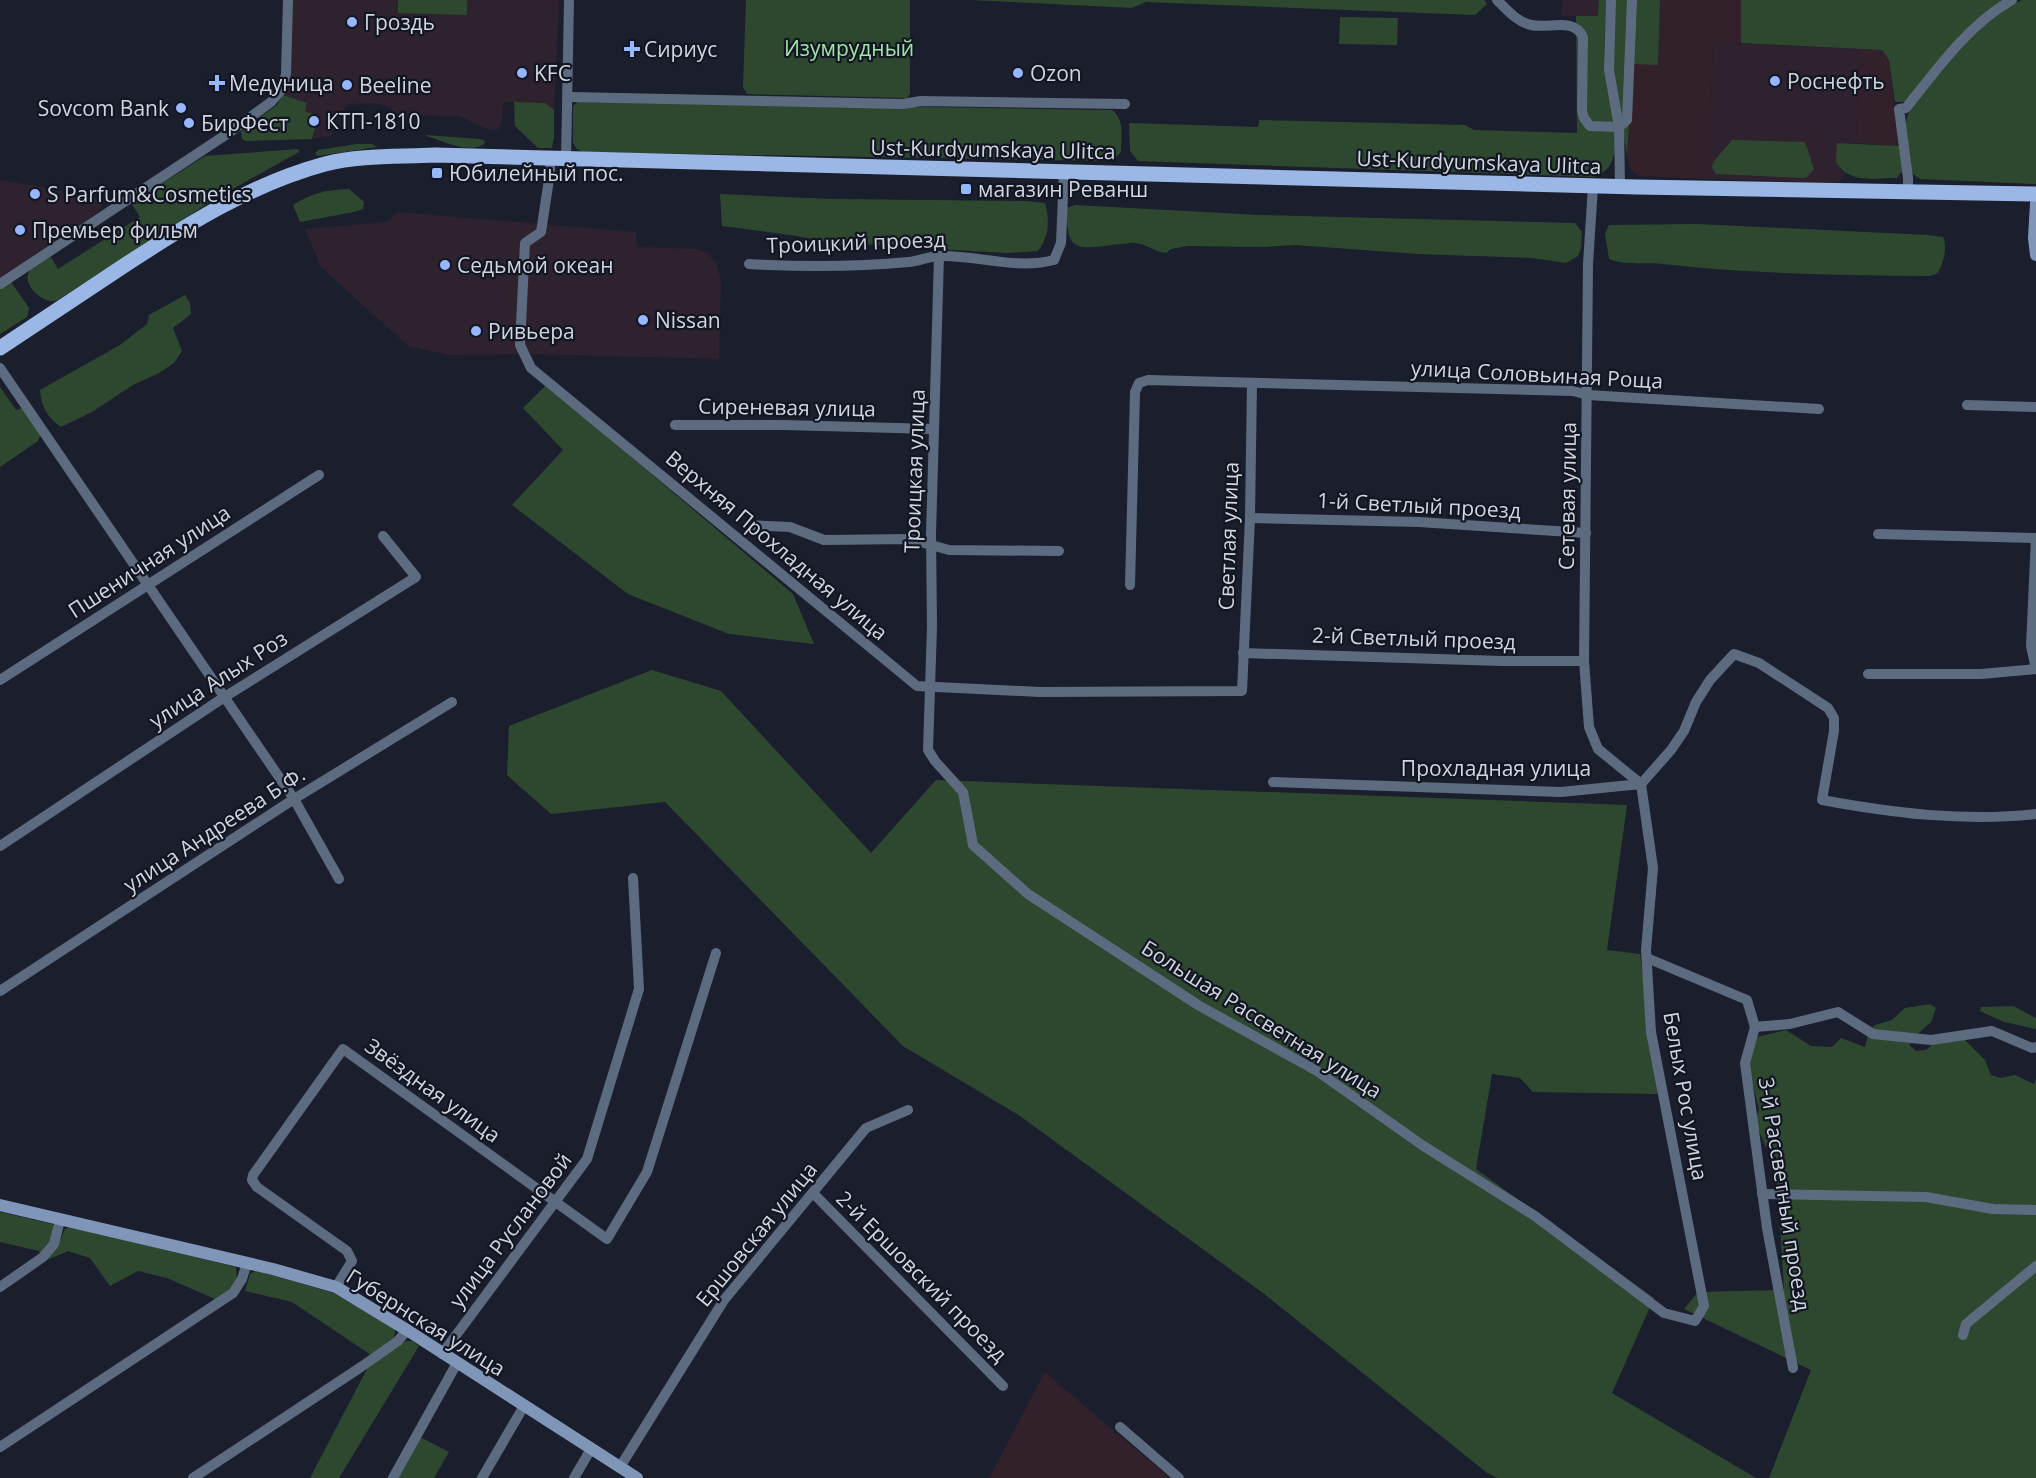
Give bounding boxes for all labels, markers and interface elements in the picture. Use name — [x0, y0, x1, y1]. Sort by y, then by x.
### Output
place label: Гроздь — [364, 8, 435, 36]
marker: Гроздь — [345, 15, 359, 29]
park label: Изумрудный — [784, 34, 914, 62]
place label: Сириус — [644, 35, 717, 63]
marker: Сириус — [625, 42, 639, 56]
place label: KFC — [534, 59, 571, 87]
place label: Ozon — [1030, 59, 1082, 87]
marker: KFC — [515, 66, 529, 80]
marker: Ozon — [1011, 66, 1025, 80]
place label: Роснефть — [1787, 67, 1885, 95]
place label: Медуница — [229, 69, 334, 97]
place label: Beeline — [359, 71, 431, 99]
marker: Роснефть — [1768, 74, 1782, 88]
marker: Медуница — [210, 76, 224, 90]
marker: Beeline — [340, 78, 354, 92]
place label: Sovcom Bank — [38, 94, 169, 122]
marker: Sovcom Bank — [174, 101, 188, 115]
place label: КТП-1810 — [326, 107, 420, 135]
place label: БирФест — [201, 109, 289, 137]
marker: КТП-1810 — [307, 114, 321, 128]
marker: БирФест — [182, 116, 196, 130]
street label: Ust-Kurdyumskaya Ulitca — [870, 133, 1116, 165]
street label: Ust-Kurdyumskaya Ulitca — [1356, 144, 1602, 180]
place label: Юбилейный пос. — [449, 159, 623, 187]
marker: Юбилейный пос. — [430, 166, 444, 180]
place label: магазин Реванш — [978, 175, 1148, 203]
place label: S Parfum&Cosmetics — [47, 180, 252, 208]
marker: магазин Реванш — [959, 182, 973, 196]
marker: S Parfum&Cosmetics — [28, 187, 42, 201]
place label: Премьер фильм — [32, 216, 198, 244]
marker: Премьер фильм — [13, 223, 27, 237]
street label: Троицкий проезд — [766, 225, 946, 259]
place label: Седьмой океан — [457, 251, 614, 279]
marker: Седьмой океан — [438, 258, 452, 272]
place label: Nissan — [655, 306, 721, 334]
marker: Nissan — [636, 313, 650, 327]
place label: Ривьера — [488, 317, 575, 345]
marker: Ривьера — [469, 324, 483, 338]
street label: улица Соловьиная Роща — [1410, 353, 1664, 395]
street label: Троицкая улица — [897, 389, 931, 553]
street label: Сиреневая улица — [698, 391, 876, 423]
street label: Сетевая улица — [1552, 422, 1582, 570]
street label: Верхняя Прохладная улица — [660, 444, 894, 646]
street label: Светлая улица — [1211, 461, 1245, 611]
street label: 1-й Светлый проезд — [1316, 486, 1522, 524]
street label: Пшеничная улица — [63, 498, 235, 624]
street label: 2-й Светлый проезд — [1312, 620, 1516, 656]
street label: улица Алых Роз — [144, 624, 292, 734]
street label: Прохладная улица — [1401, 754, 1591, 782]
street label: улица Андреева Б.Ф. — [118, 760, 310, 898]
street label: Большая Рассветная улица — [1137, 933, 1387, 1105]
street label: Белых Рос улица — [1657, 1010, 1715, 1182]
street label: Звёздная улица — [360, 1031, 506, 1149]
street label: 3-й Рассветный проезд — [1753, 1075, 1817, 1313]
street label: улица Руслановой — [443, 1147, 577, 1313]
street label: Ершовская улица — [689, 1156, 823, 1312]
street label: 2-й Ершовский проезд — [830, 1184, 1014, 1368]
street label: Губернская улица — [341, 1262, 511, 1382]

